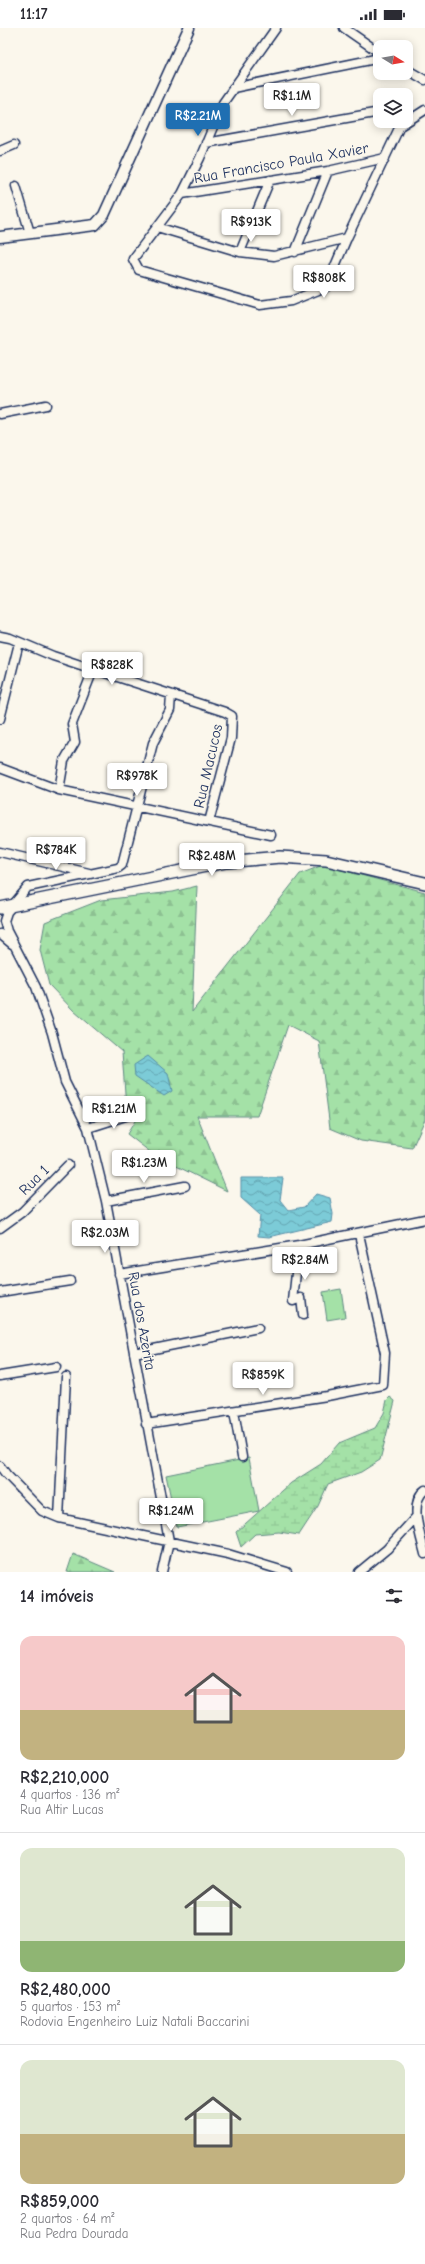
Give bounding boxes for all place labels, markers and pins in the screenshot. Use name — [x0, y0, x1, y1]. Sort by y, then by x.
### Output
pin: R$1.1M — [259, 83, 325, 117]
pin: R$2.21M — [161, 103, 235, 137]
pin: R$913K — [218, 209, 284, 243]
pin: R$808K — [291, 265, 357, 299]
pin: R$828K — [79, 652, 145, 686]
pin: R$978K — [104, 763, 170, 797]
pin: R$784K — [23, 837, 89, 871]
pin: R$2.48M — [175, 843, 249, 877]
pin: R$1.21M — [77, 1096, 151, 1130]
pin: R$1.23M — [107, 1150, 181, 1184]
pin: R$2.03M — [68, 1220, 142, 1254]
pin: R$2.84M — [268, 1247, 342, 1281]
pin: R$859K — [230, 1362, 296, 1396]
pin: R$1.24M — [134, 1498, 208, 1532]

